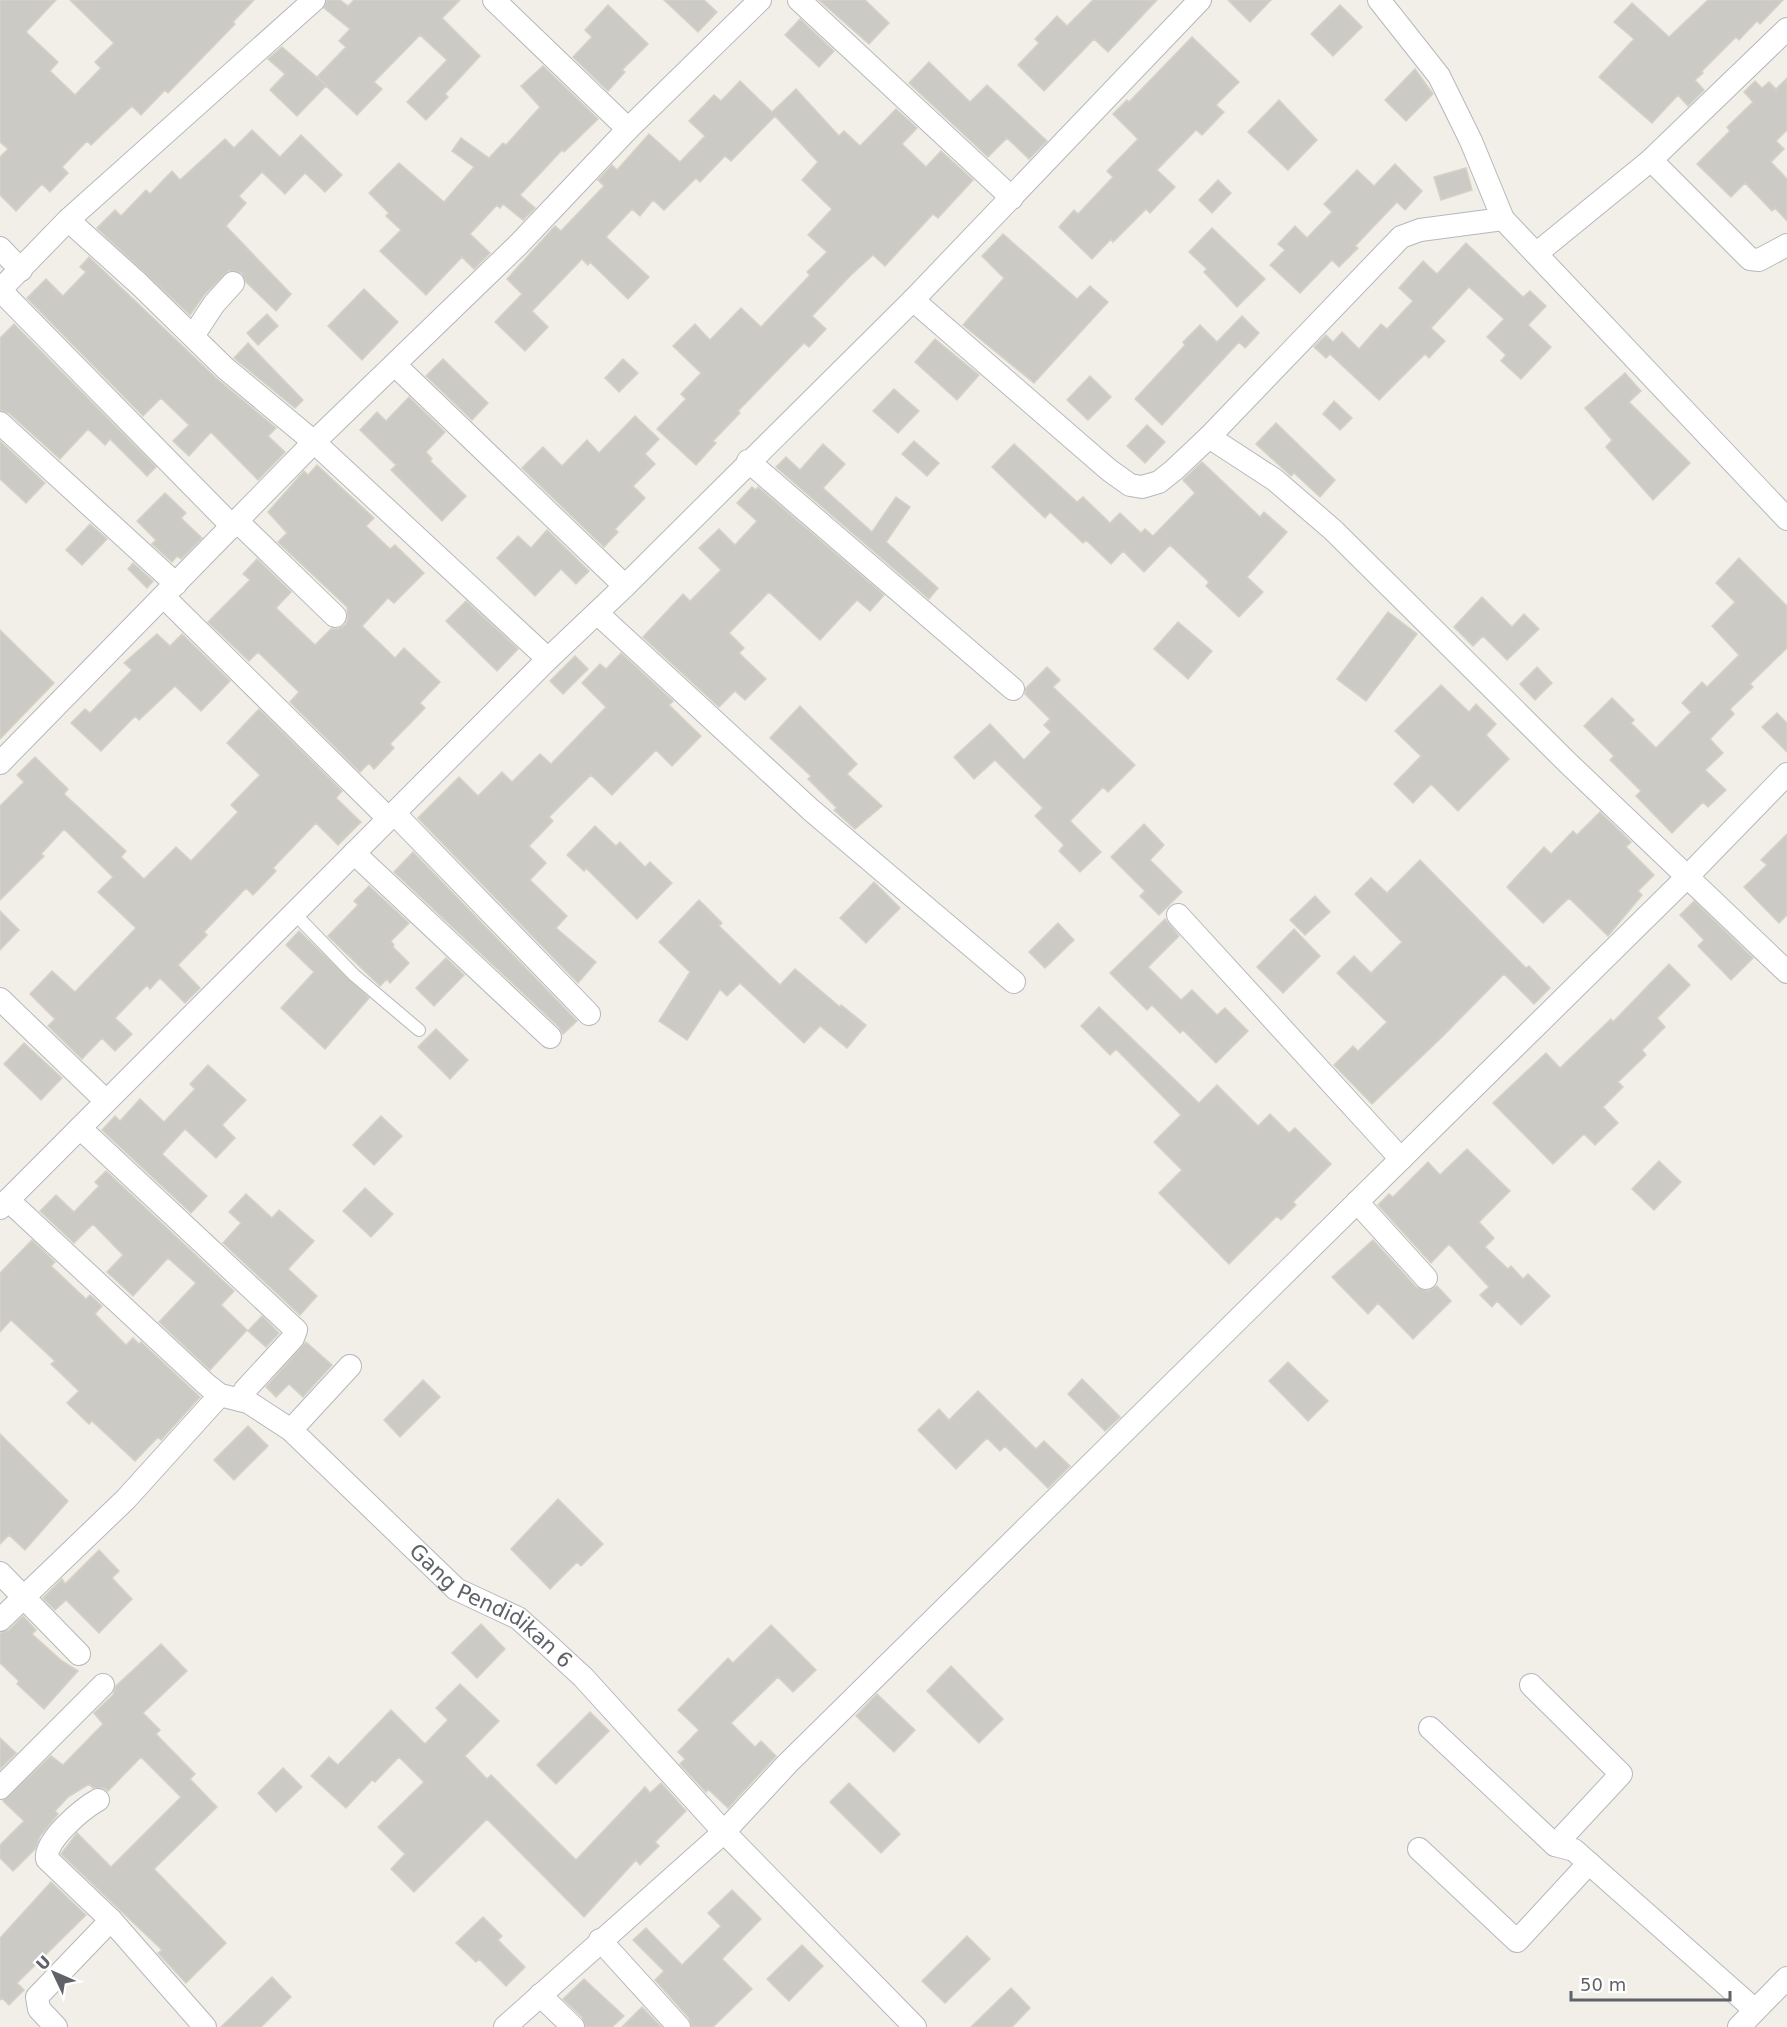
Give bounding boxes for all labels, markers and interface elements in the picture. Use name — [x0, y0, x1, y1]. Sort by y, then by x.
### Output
street label: Gang Pendidikan 6 — [404, 1539, 577, 1673]
north arrow — [24, 1943, 84, 2003]
text: U — [32, 1952, 55, 1974]
scale bar — [1571, 1964, 1730, 2002]
text: 50 m — [1580, 1974, 1626, 1995]

